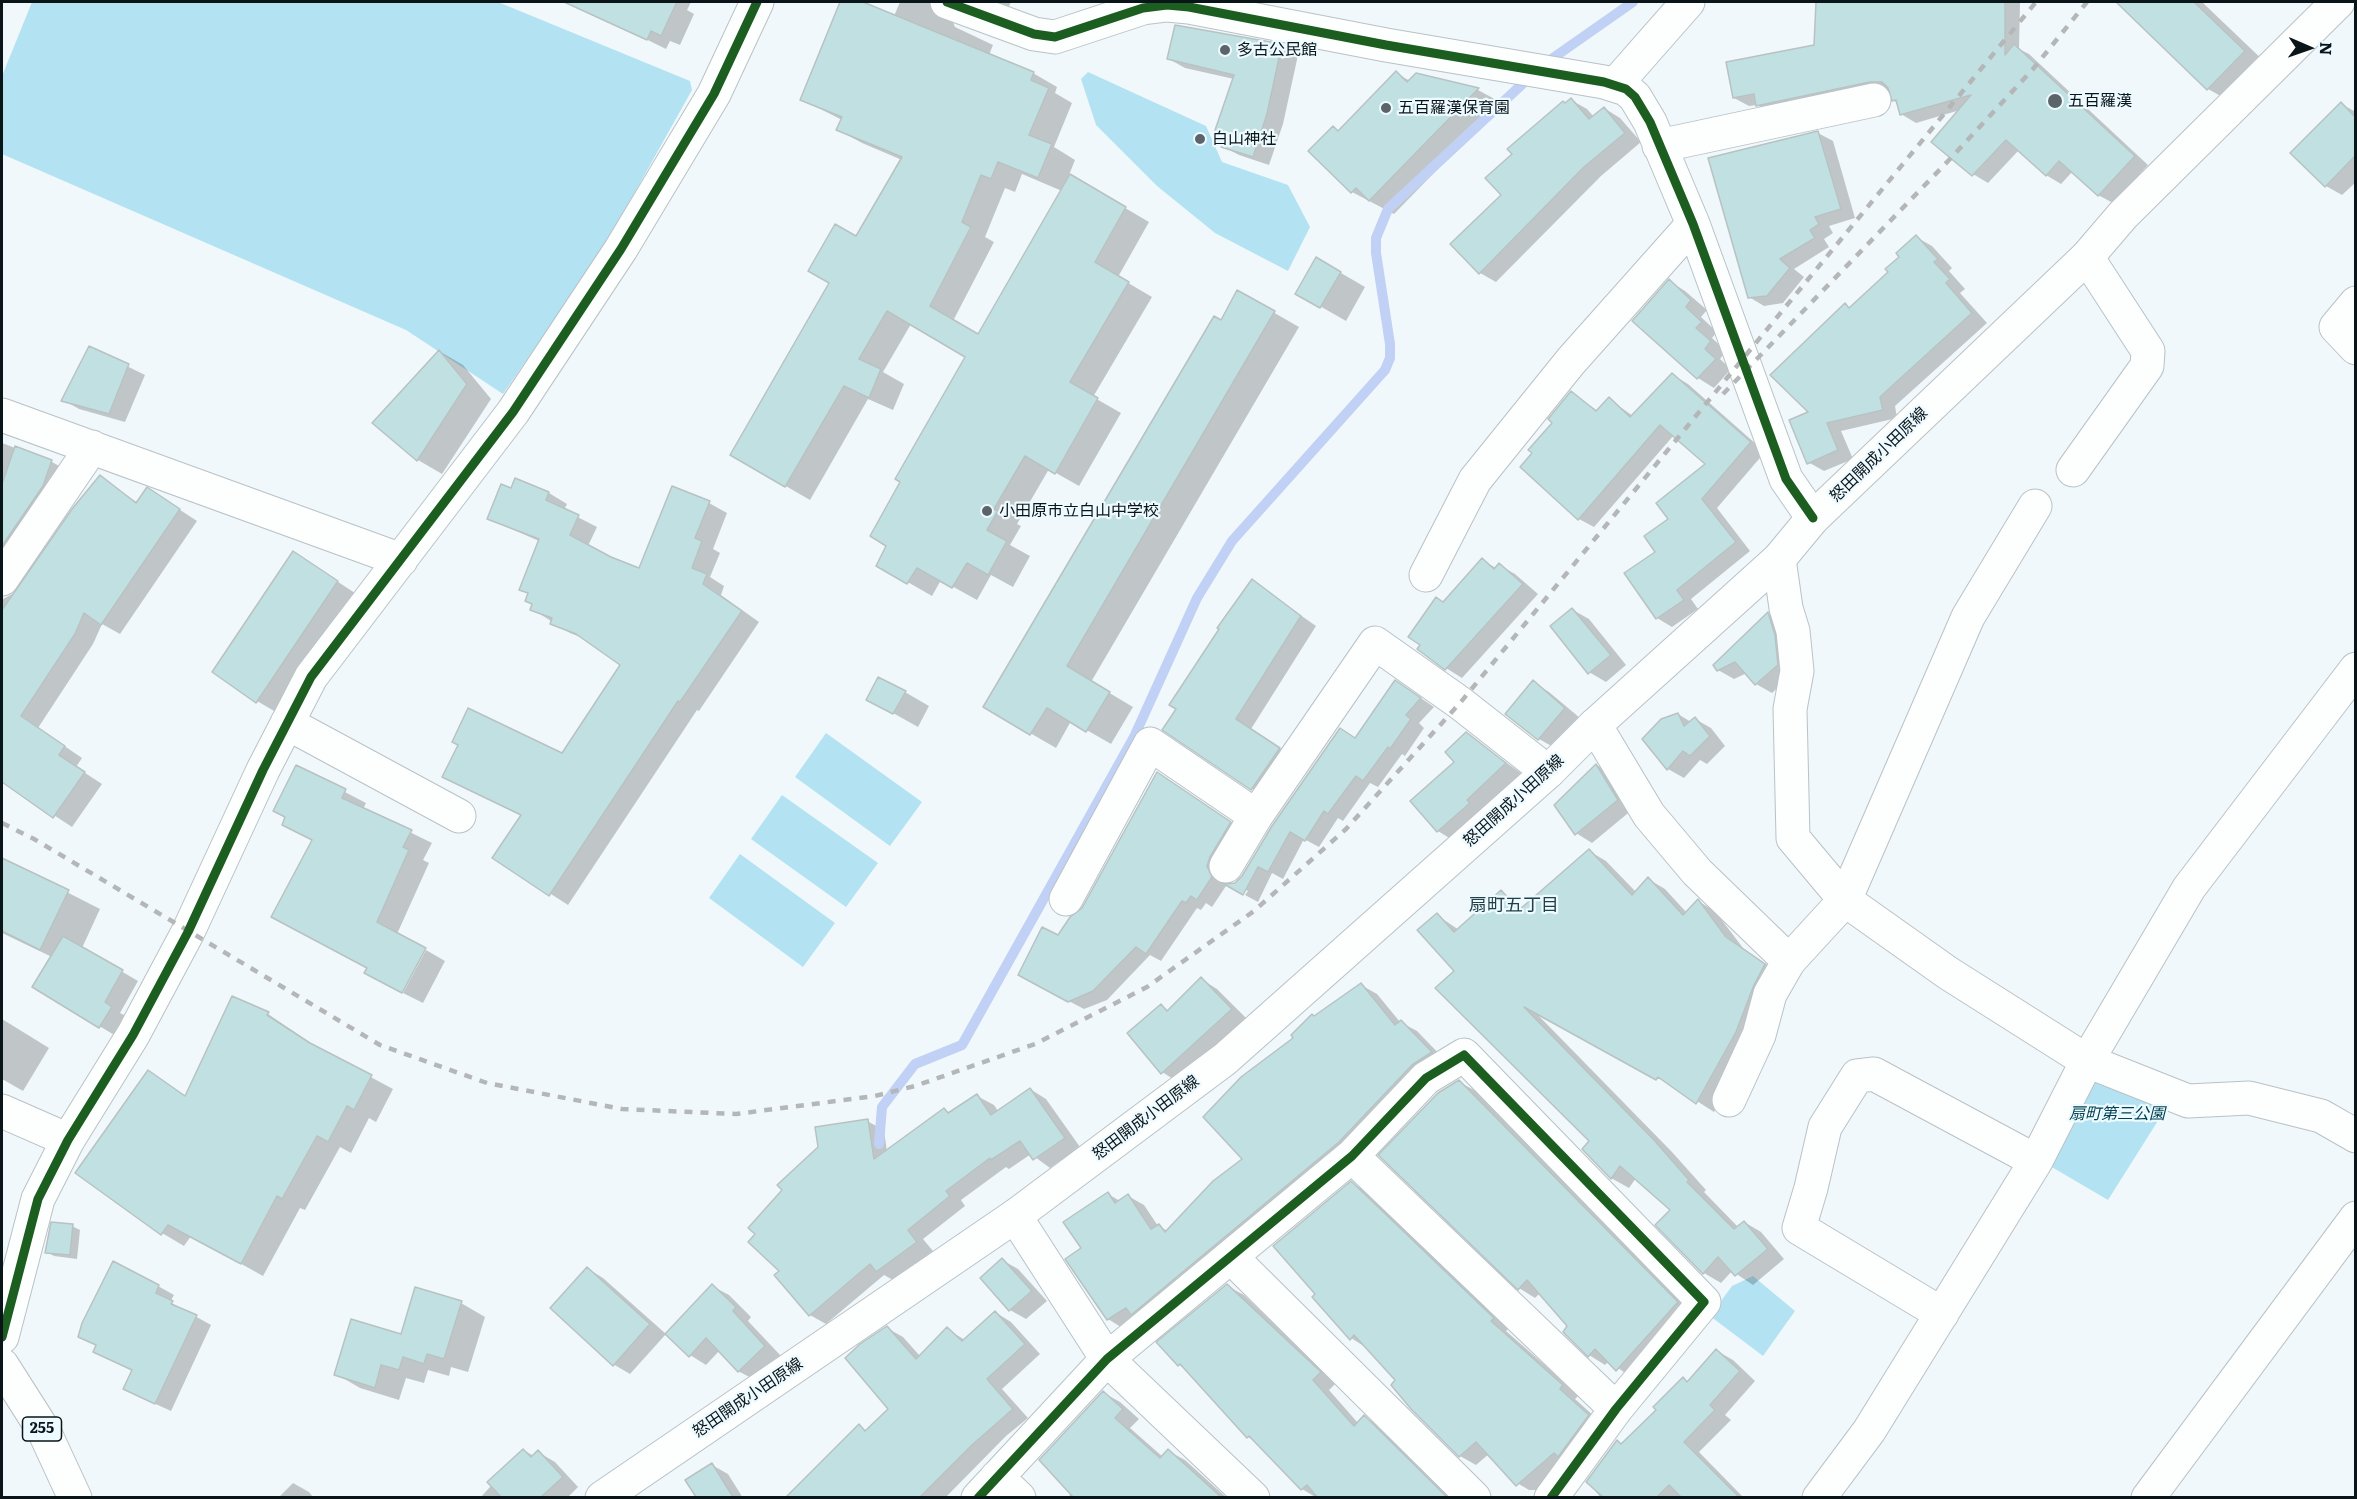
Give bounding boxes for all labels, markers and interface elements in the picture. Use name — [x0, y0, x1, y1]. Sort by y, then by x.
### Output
north arrow — [2279, 18, 2339, 78]
place label: 多古公民館 — [1237, 40, 1317, 60]
text: N — [2315, 41, 2339, 56]
marker: 多古公民館 — [1218, 43, 1232, 57]
place label: 五百羅漢 — [2068, 91, 2132, 111]
marker: 五百羅漢 — [2046, 92, 2064, 110]
place label: 五百羅漢保育園 — [1398, 98, 1510, 118]
marker: 五百羅漢保育園 — [1379, 101, 1393, 115]
place label: 白山神社 — [1212, 129, 1276, 149]
marker: 白山神社 — [1193, 132, 1207, 146]
street label: 怒田開成小田原線 — [1826, 404, 1932, 506]
place label: 小田原市立白山中学校 — [999, 501, 1159, 521]
marker: 小田原市立白山中学校 — [980, 504, 994, 518]
street label: 怒田開成小田原線 — [1460, 751, 1568, 851]
district label: 扇町五丁目 — [1469, 895, 1559, 917]
street label: 怒田開成小田原線 — [1089, 1072, 1203, 1164]
park label: 扇町第三公園 — [2069, 1104, 2165, 1124]
street label: 怒田開成小田原線 — [690, 1354, 806, 1442]
road number: 255 — [22, 1417, 62, 1441]

